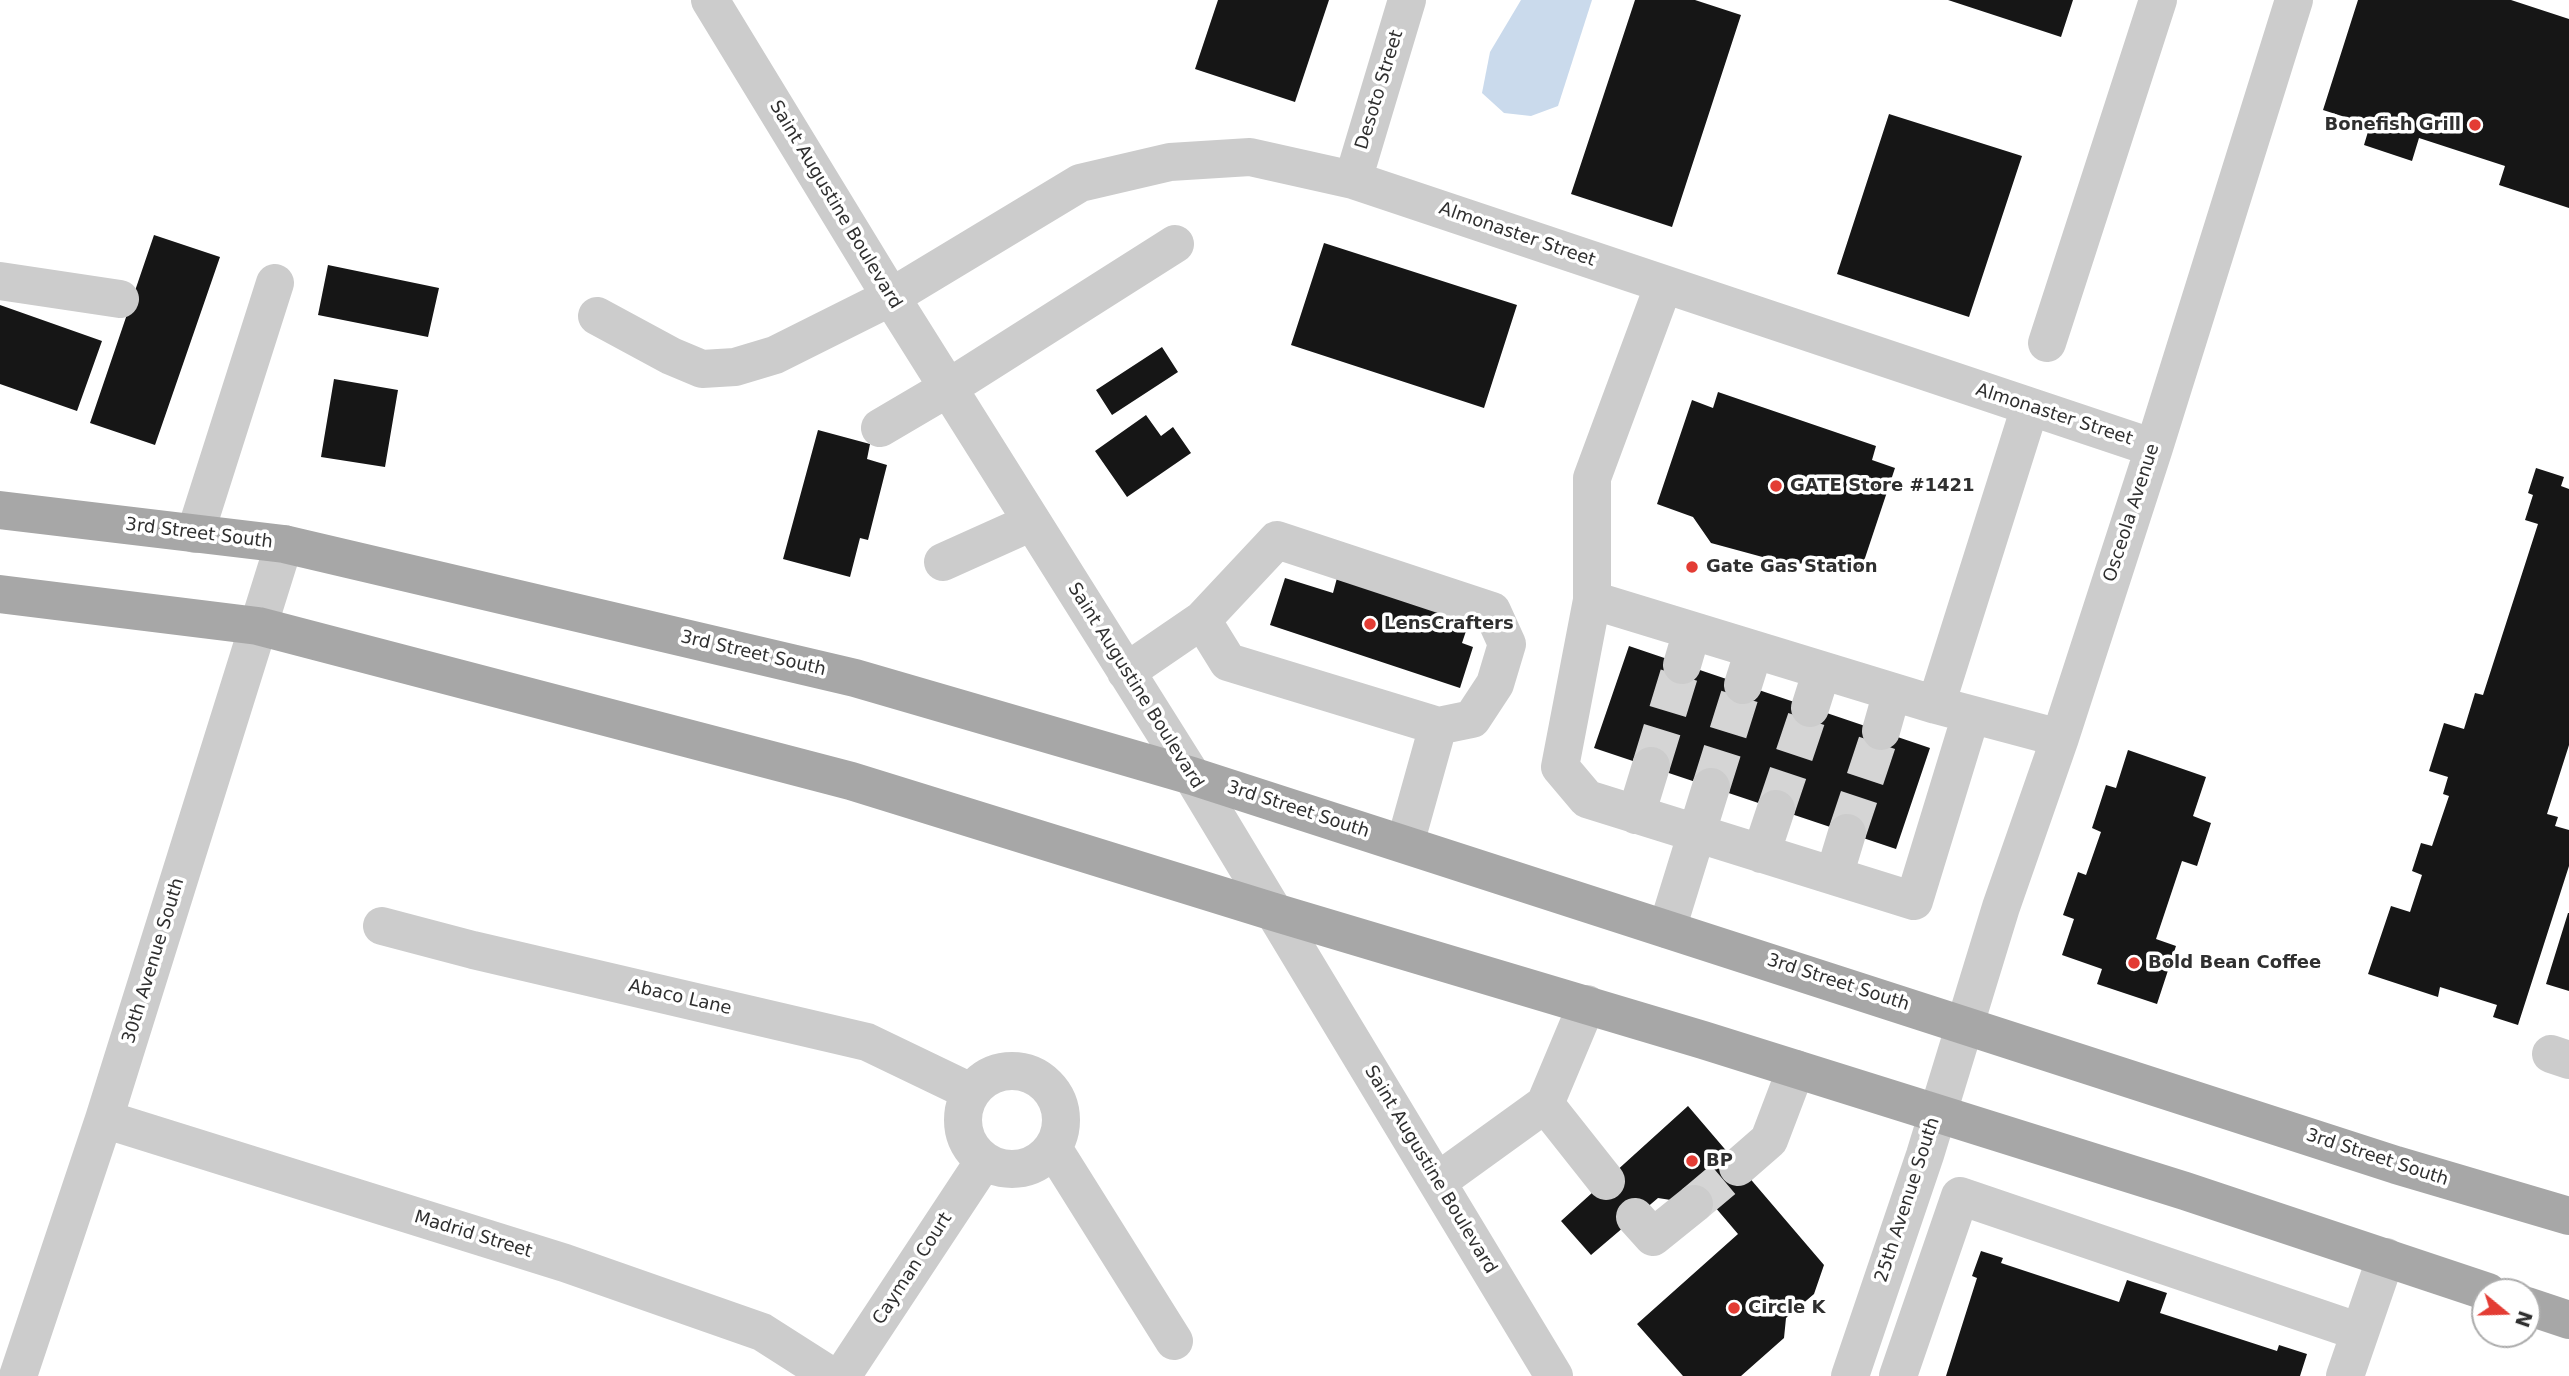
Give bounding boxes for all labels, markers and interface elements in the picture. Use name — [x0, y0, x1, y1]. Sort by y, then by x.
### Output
street label: Desoto Street — [1352, 28, 1408, 152]
street label: Saint Augustine Boulevard — [764, 97, 906, 313]
place label: Bonefish Grill — [2325, 114, 2461, 136]
marker: Bonefish Grill — [2467, 117, 2483, 133]
street label: Almonaster Street — [1436, 198, 1598, 272]
street label: Almonaster Street — [1973, 379, 2135, 451]
street label: Osceola Avenue — [2099, 441, 2165, 585]
place label: GATE Store #1421 — [1790, 475, 1975, 497]
marker: GATE Store #1421 — [1768, 478, 1784, 494]
street label: 3rd Street South — [124, 514, 274, 554]
place label: Gate Gas Station — [1706, 556, 1878, 578]
marker: Gate Gas Station — [1684, 559, 1700, 575]
street label: Saint Augustine Boulevard — [1063, 579, 1207, 793]
place label: LensCrafters — [1384, 613, 1514, 635]
marker: LensCrafters — [1362, 616, 1378, 632]
street label: 3rd Street South — [678, 627, 828, 681]
street label: 3rd Street South — [1224, 777, 1372, 843]
street label: 30th Avenue South — [119, 876, 189, 1046]
street label: 3rd Street South — [1764, 950, 1912, 1016]
place label: Bold Bean Coffee — [2148, 952, 2321, 974]
marker: Bold Bean Coffee — [2126, 955, 2142, 971]
street label: Abaco Lane — [626, 976, 734, 1020]
street label: Saint Augustine Boulevard — [1359, 1062, 1501, 1278]
street label: 25th Avenue South — [1871, 1115, 1945, 1285]
street label: 3rd Street South — [2303, 1125, 2451, 1191]
place label: BP — [1706, 1150, 1733, 1172]
marker: BP — [1684, 1153, 1700, 1169]
street label: Madrid Street — [411, 1207, 535, 1263]
street label: Cayman Court — [869, 1209, 957, 1329]
north arrow — [2471, 1278, 2541, 1348]
place label: Circle K — [1748, 1297, 1826, 1319]
marker: Circle K — [1726, 1300, 1742, 1316]
text: N — [2511, 1308, 2537, 1330]

